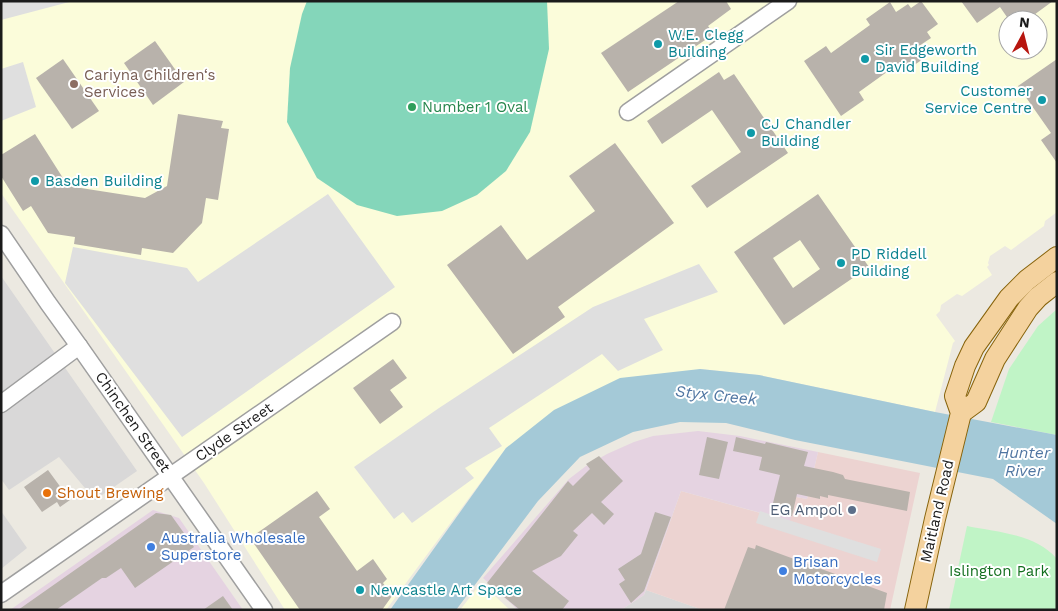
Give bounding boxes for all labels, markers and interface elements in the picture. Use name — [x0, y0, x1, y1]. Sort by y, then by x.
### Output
north arrow — [998, 10, 1048, 60]
text: N — [1018, 14, 1031, 31]
place label: W.E. Clegg Building — [668, 26, 743, 61]
marker: W.E. Clegg Building — [652, 38, 664, 50]
place label: Sir Edgeworth David Building — [875, 41, 979, 76]
marker: Sir Edgeworth David Building — [859, 53, 871, 65]
place label: Cariyna Children‘s Services — [84, 66, 216, 101]
marker: Cariyna Children‘s Services — [68, 78, 80, 90]
place label: Customer Service Centre — [925, 82, 1032, 117]
marker: Customer Service Centre — [1036, 94, 1048, 106]
place label: Number 1 Oval — [422, 98, 528, 116]
marker: Number 1 Oval — [406, 101, 418, 113]
place label: CJ Chandler Building — [761, 115, 851, 150]
marker: CJ Chandler Building — [745, 127, 757, 139]
place label: Basden Building — [45, 172, 162, 190]
marker: Basden Building — [29, 175, 41, 187]
place label: PD Riddell Building — [851, 245, 927, 280]
marker: PD Riddell Building — [835, 257, 847, 269]
street label: Chinchen Street — [92, 368, 175, 476]
water label: Styx Creek — [674, 381, 759, 409]
street label: Clyde Street — [192, 398, 277, 465]
water label: Hunter River — [998, 443, 1051, 480]
street label: Maitland Road — [916, 458, 958, 564]
place label: Shout Brewing — [57, 484, 164, 502]
marker: Shout Brewing — [41, 487, 53, 499]
place label: EG Ampol — [770, 501, 842, 519]
marker: EG Ampol — [846, 504, 858, 516]
place label: Australia Wholesale Superstore — [161, 529, 306, 564]
marker: Australia Wholesale Superstore — [145, 541, 157, 553]
place label: Brisan Motorcycles — [793, 553, 881, 588]
park label: Islington Park — [949, 562, 1049, 580]
marker: Brisan Motorcycles — [777, 565, 789, 577]
place label: Newcastle Art Space — [370, 581, 522, 599]
marker: Newcastle Art Space — [354, 584, 366, 596]

